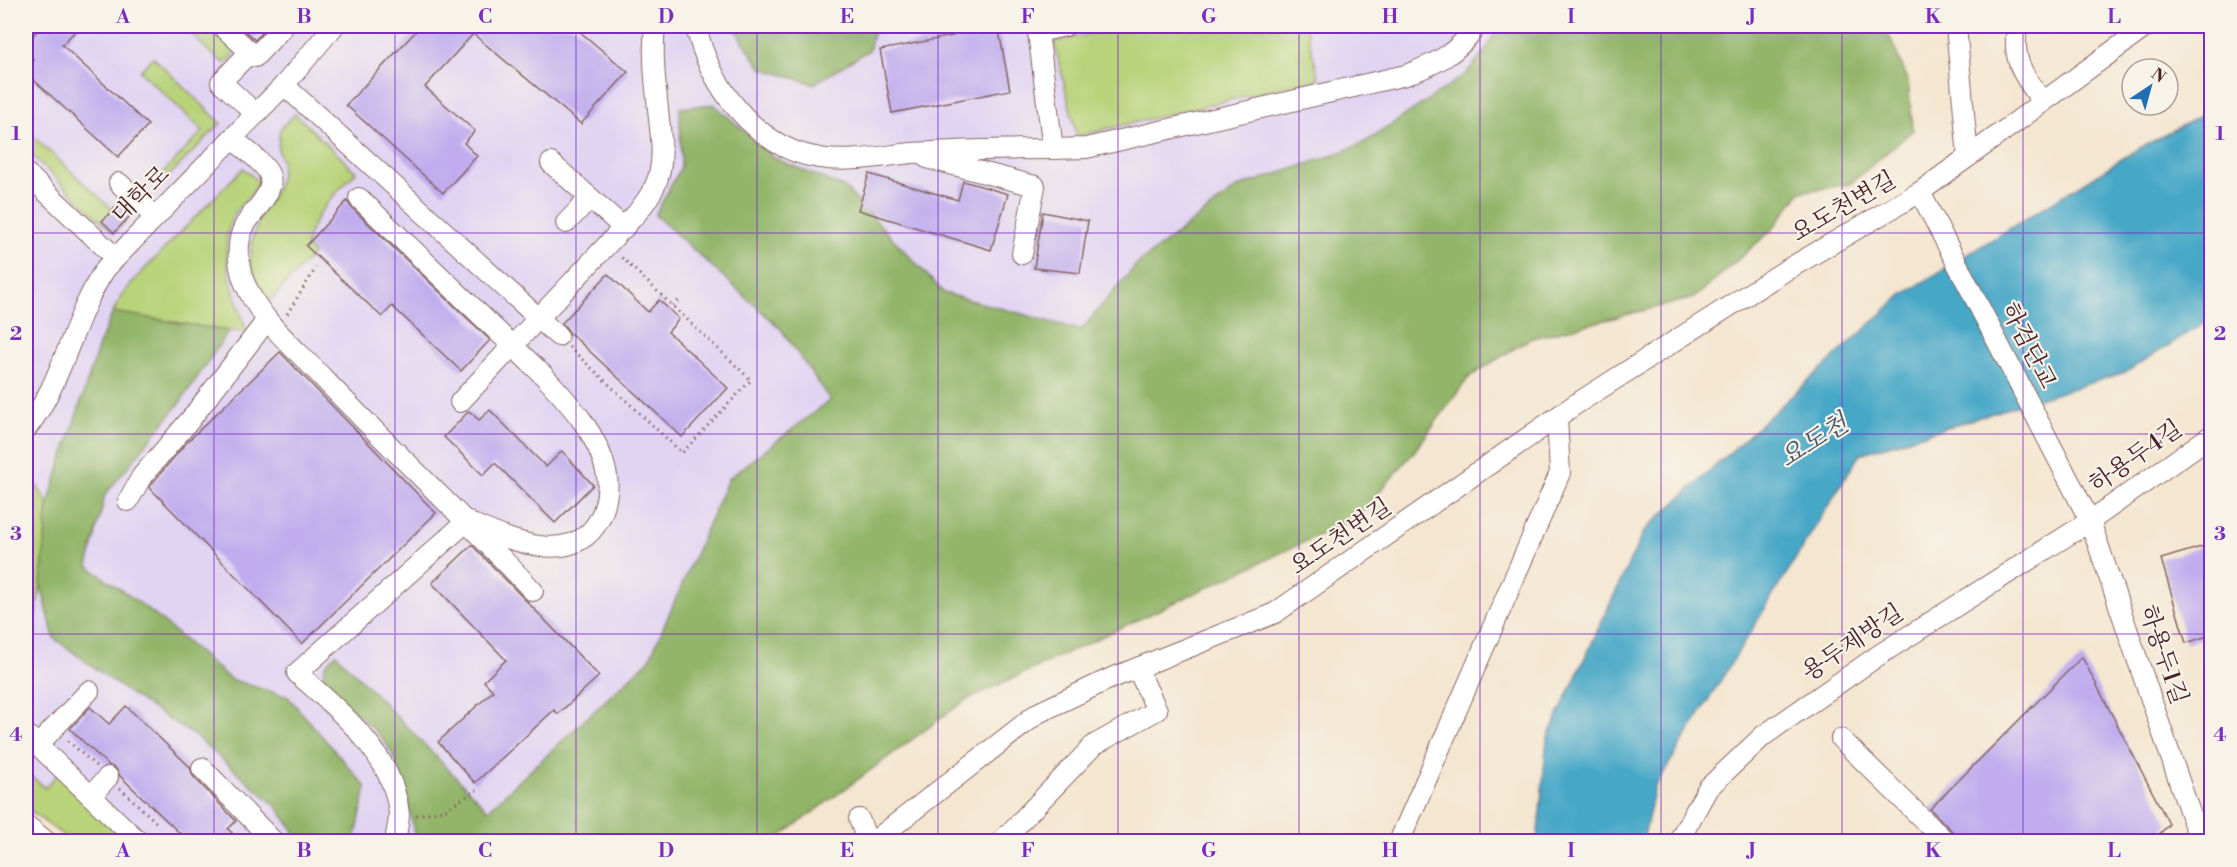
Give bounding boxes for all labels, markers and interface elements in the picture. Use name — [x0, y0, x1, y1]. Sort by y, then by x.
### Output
text: A — [115, 5, 131, 30]
text: B — [296, 5, 312, 30]
text: C — [478, 5, 492, 30]
text: D — [658, 5, 674, 30]
text: E — [840, 5, 854, 30]
text: F — [1021, 5, 1035, 30]
text: G — [1201, 5, 1217, 30]
text: H — [1382, 5, 1399, 30]
text: I — [1567, 5, 1575, 30]
text: J — [1745, 5, 1756, 30]
text: K — [1925, 5, 1942, 30]
text: L — [2107, 5, 2121, 30]
north arrow — [2120, 57, 2180, 117]
text: N — [2147, 64, 2170, 88]
text: 1 — [11, 122, 21, 147]
text: 1 — [2215, 122, 2225, 147]
street label: 대학로 — [106, 160, 176, 230]
street label: 요도천변길 — [1786, 165, 1902, 249]
street label: 하검단교 — [1994, 298, 2062, 394]
text: 2 — [10, 322, 22, 347]
text: 2 — [2214, 322, 2226, 347]
water label: 요도천 — [1774, 406, 1856, 475]
street label: 하용두4길 — [2084, 414, 2188, 500]
street label: 요도천변길 — [1285, 492, 1397, 582]
text: 3 — [10, 522, 22, 547]
text: 3 — [2214, 522, 2226, 547]
street label: 용두제방길 — [1797, 598, 1909, 688]
street label: 하용두1길 — [2132, 601, 2194, 709]
text: 4 — [9, 723, 23, 748]
text: 4 — [2213, 723, 2227, 748]
text: A — [115, 839, 131, 864]
text: B — [296, 839, 312, 864]
text: C — [478, 839, 492, 864]
text: D — [658, 839, 674, 864]
text: E — [840, 839, 854, 864]
text: F — [1021, 839, 1035, 864]
text: G — [1201, 839, 1217, 864]
text: H — [1382, 839, 1399, 864]
text: I — [1567, 839, 1575, 864]
text: J — [1745, 839, 1756, 864]
text: K — [1925, 839, 1942, 864]
text: L — [2107, 839, 2121, 864]

